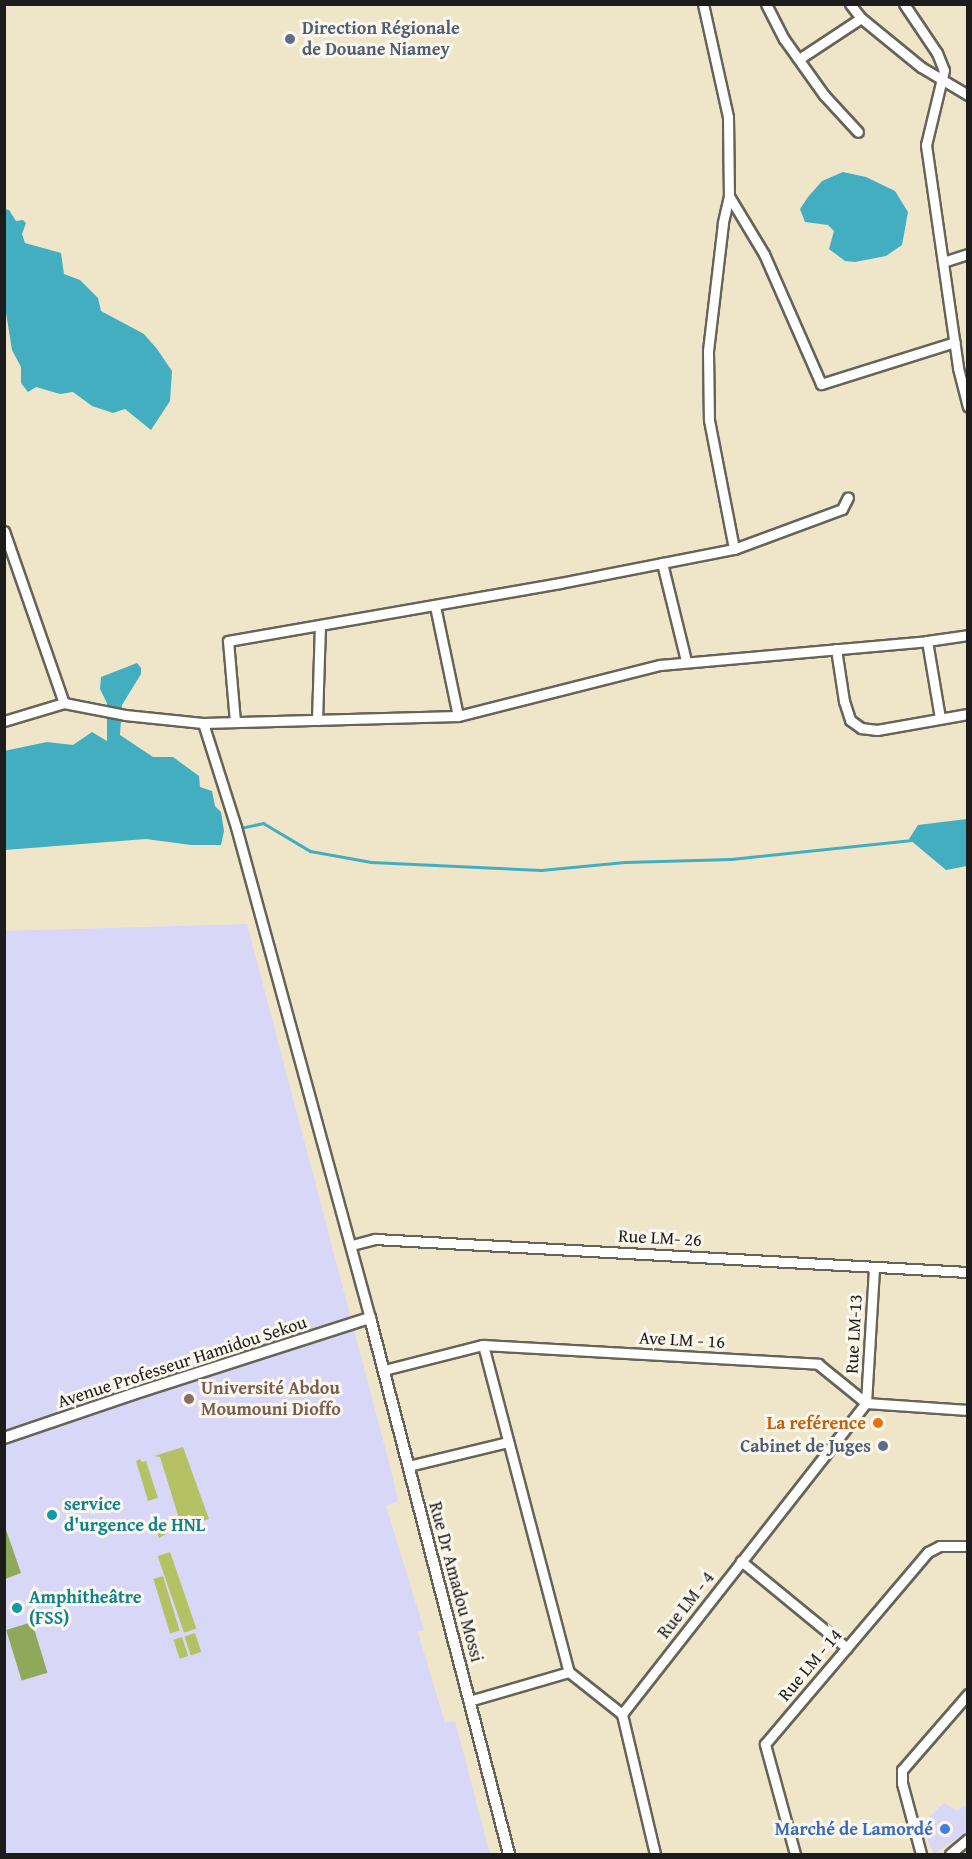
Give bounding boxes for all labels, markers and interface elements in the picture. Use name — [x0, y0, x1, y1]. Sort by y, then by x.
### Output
place label: Direction Régionale de Douane Niamey — [302, 18, 460, 60]
marker: Direction Régionale de Douane Niamey — [283, 32, 297, 46]
street label: Rue LM- 26 — [618, 1225, 702, 1251]
street label: Rue LM-13 — [841, 1294, 867, 1374]
street label: Avenue Professeur Hamidou Sekou — [55, 1311, 309, 1413]
street label: Ave LM - 16 — [639, 1327, 725, 1353]
place label: Université Abdou Moumouni Dioffo — [201, 1378, 341, 1420]
marker: Université Abdou Moumouni Dioffo — [182, 1392, 196, 1406]
place label: La reférence — [767, 1412, 866, 1434]
marker: La reférence — [871, 1416, 885, 1430]
place label: Cabinet de Juges — [740, 1435, 871, 1457]
marker: Cabinet de Juges — [876, 1439, 890, 1453]
place label: service d'urgence de HNL — [64, 1494, 205, 1537]
street label: Rue Dr Amadou Mossi — [424, 1500, 488, 1664]
marker: service d'urgence de HNL — [45, 1508, 59, 1522]
street label: Rue LM - 4 — [653, 1567, 719, 1643]
place label: Amphitheâtre (FSS) — [29, 1587, 142, 1630]
marker: Amphitheâtre (FSS) — [10, 1601, 24, 1615]
street label: Rue LM - 14 — [774, 1625, 846, 1705]
place label: Marché de Lamordé — [775, 1818, 933, 1840]
marker: Marché de Lamordé — [938, 1822, 952, 1836]

